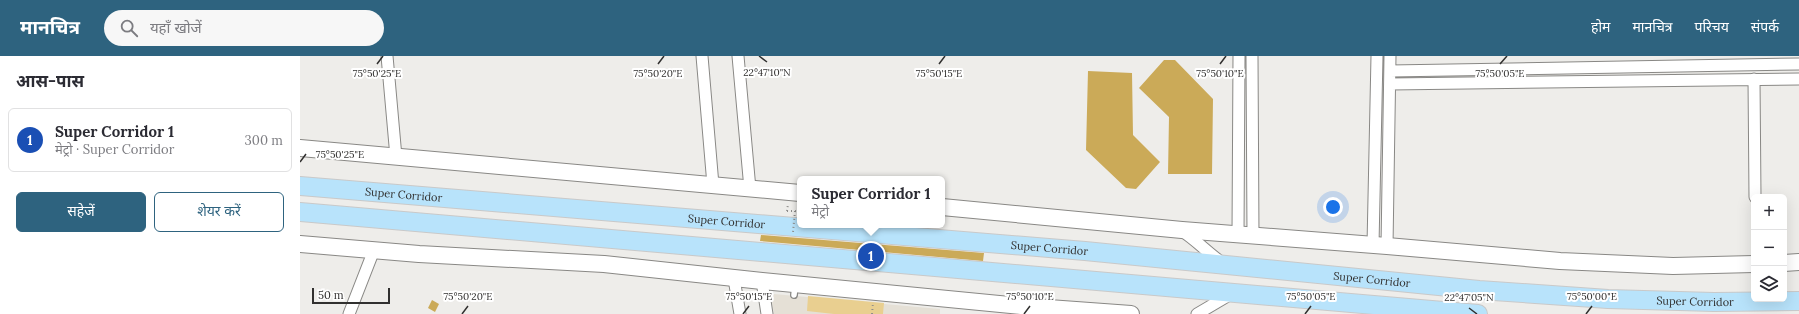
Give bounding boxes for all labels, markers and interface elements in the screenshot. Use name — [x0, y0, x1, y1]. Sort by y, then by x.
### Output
search box — [104, 10, 384, 46]
text: मानचित्र — [20, 15, 80, 39]
icon: search — [118, 17, 140, 39]
text: यहाँ खोजें — [150, 18, 202, 37]
text: होम — [1591, 18, 1610, 36]
text: मानचित्र — [1632, 18, 1673, 36]
text: परिचय — [1695, 18, 1729, 36]
text: संपर्क — [1751, 18, 1779, 36]
text: 22°47'10"N — [743, 66, 791, 79]
text: 75°50'25"E — [353, 67, 401, 80]
text: 75°50'20"E — [633, 67, 683, 80]
text: 75°50'15"E — [916, 67, 962, 80]
text: 75°50'10"E — [1196, 67, 1244, 80]
text: 75°50'05"E — [1475, 67, 1525, 80]
text: आस-पास — [16, 70, 84, 92]
text: Super Corridor 1 — [55, 122, 174, 141]
text: 1 — [27, 132, 33, 149]
text: 300 m — [245, 132, 283, 149]
text: मेट्रो · Super Corridor — [55, 141, 174, 158]
text: 75°50'25"E — [316, 148, 364, 161]
popup — [797, 176, 945, 228]
street label: Super Corridor — [364, 184, 443, 205]
text: Super Corridor 1 — [811, 184, 931, 203]
button: सहेजें — [16, 192, 146, 232]
button: शेयर करें — [154, 192, 284, 232]
map controls — [1751, 194, 1787, 302]
button: + — [1751, 194, 1787, 230]
your location — [1323, 197, 1343, 217]
text: मेट्रो — [811, 203, 829, 220]
street label: Super Corridor — [687, 211, 766, 232]
button: − — [1751, 230, 1787, 266]
street label: Super Corridor — [1010, 238, 1089, 258]
pin: 1 — [858, 241, 884, 271]
button: layers — [1751, 266, 1787, 302]
street label: Super Corridor — [1333, 269, 1411, 290]
scale bar — [312, 286, 390, 305]
text: 50 m — [318, 288, 344, 302]
text: 75°50'20"E — [443, 290, 493, 303]
text: 75°50'15"E — [726, 290, 772, 303]
text: 75°50'10"E — [1006, 290, 1054, 303]
text: 75°50'05"E — [1286, 290, 1336, 303]
text: 75°50'00"E — [1567, 290, 1617, 303]
text: 22°47'05"N — [1444, 291, 1494, 304]
street label: Super Corridor — [1656, 293, 1734, 309]

